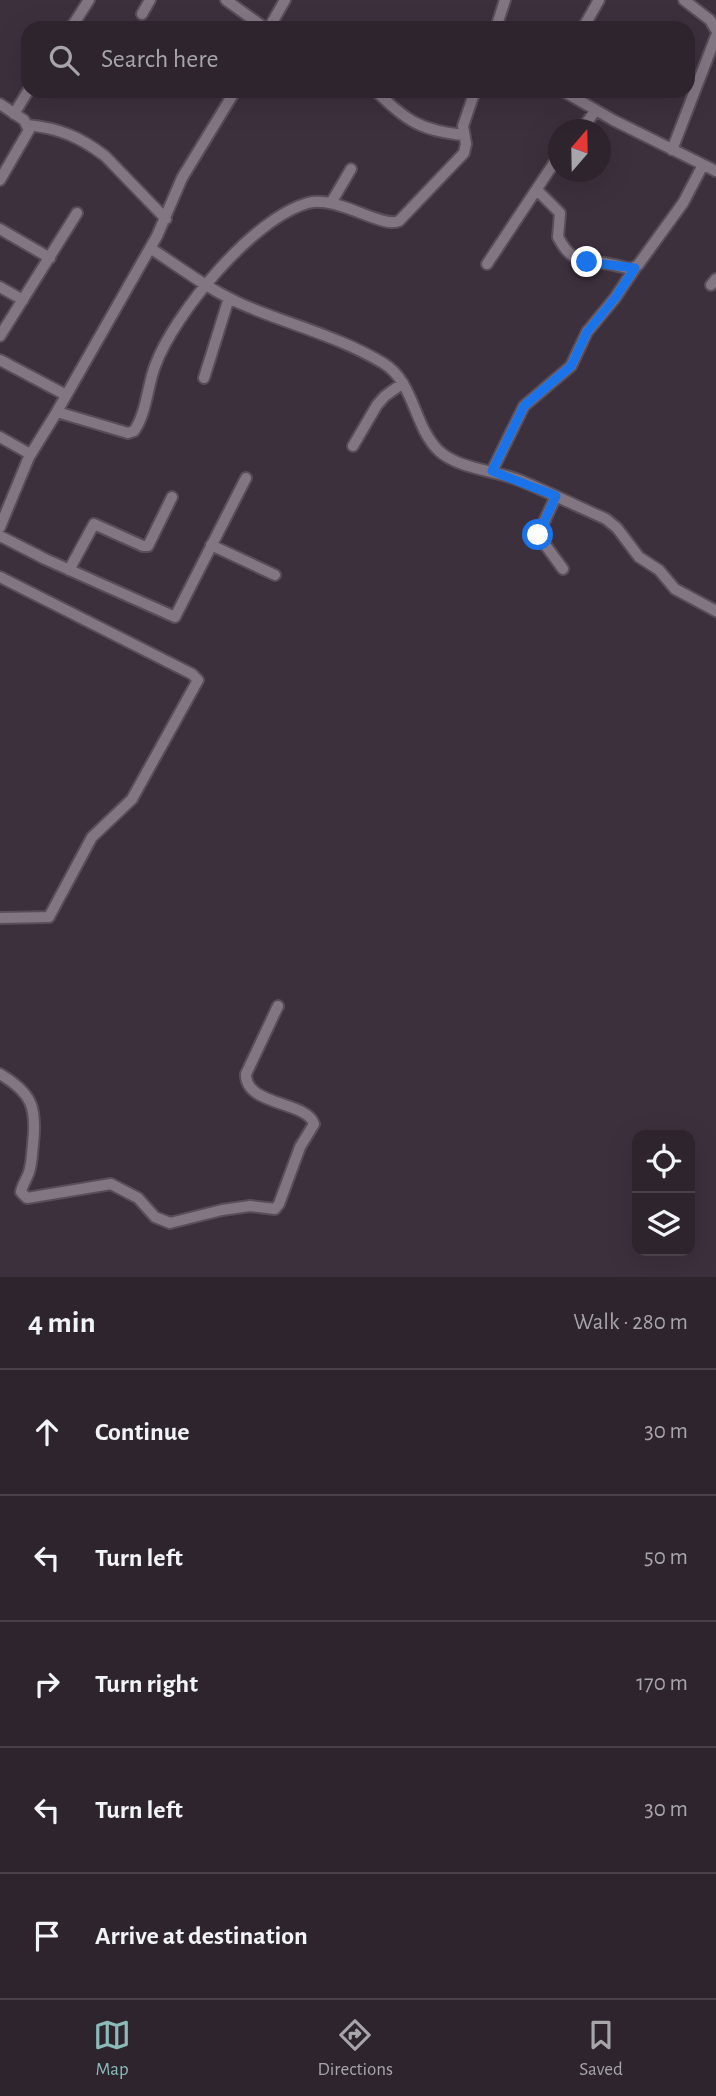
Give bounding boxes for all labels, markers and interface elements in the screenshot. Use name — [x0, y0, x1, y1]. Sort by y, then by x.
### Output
search box — [21, 21, 695, 98]
icon: search — [45, 41, 83, 79]
text: Search here — [101, 46, 219, 72]
north arrow — [548, 119, 611, 182]
route end — [571, 246, 602, 277]
route start — [522, 519, 553, 550]
map controls — [632, 1130, 695, 1256]
button: locate — [632, 1130, 695, 1193]
button: layers — [632, 1193, 695, 1256]
text: 4 min — [28, 1308, 96, 1338]
text: Walk · 280 m — [573, 1311, 688, 1334]
icon: ahead — [28, 1413, 66, 1451]
text: Continue — [95, 1419, 190, 1445]
text: 30 m — [644, 1420, 688, 1443]
icon: left — [28, 1539, 66, 1577]
text: Turn left — [95, 1545, 183, 1571]
text: 50 m — [644, 1546, 688, 1569]
icon: right — [28, 1665, 66, 1703]
text: Turn right — [95, 1671, 198, 1697]
text: 170 m — [636, 1672, 688, 1695]
icon: left — [28, 1791, 66, 1829]
text: Turn left — [95, 1797, 183, 1823]
text: 30 m — [644, 1798, 688, 1821]
icon: arrive — [28, 1917, 66, 1955]
text: Arrive at destination — [95, 1923, 308, 1949]
tab: Map — [93, 2016, 131, 2081]
tab: Directions — [317, 2016, 393, 2081]
tab: Saved — [579, 2016, 623, 2081]

